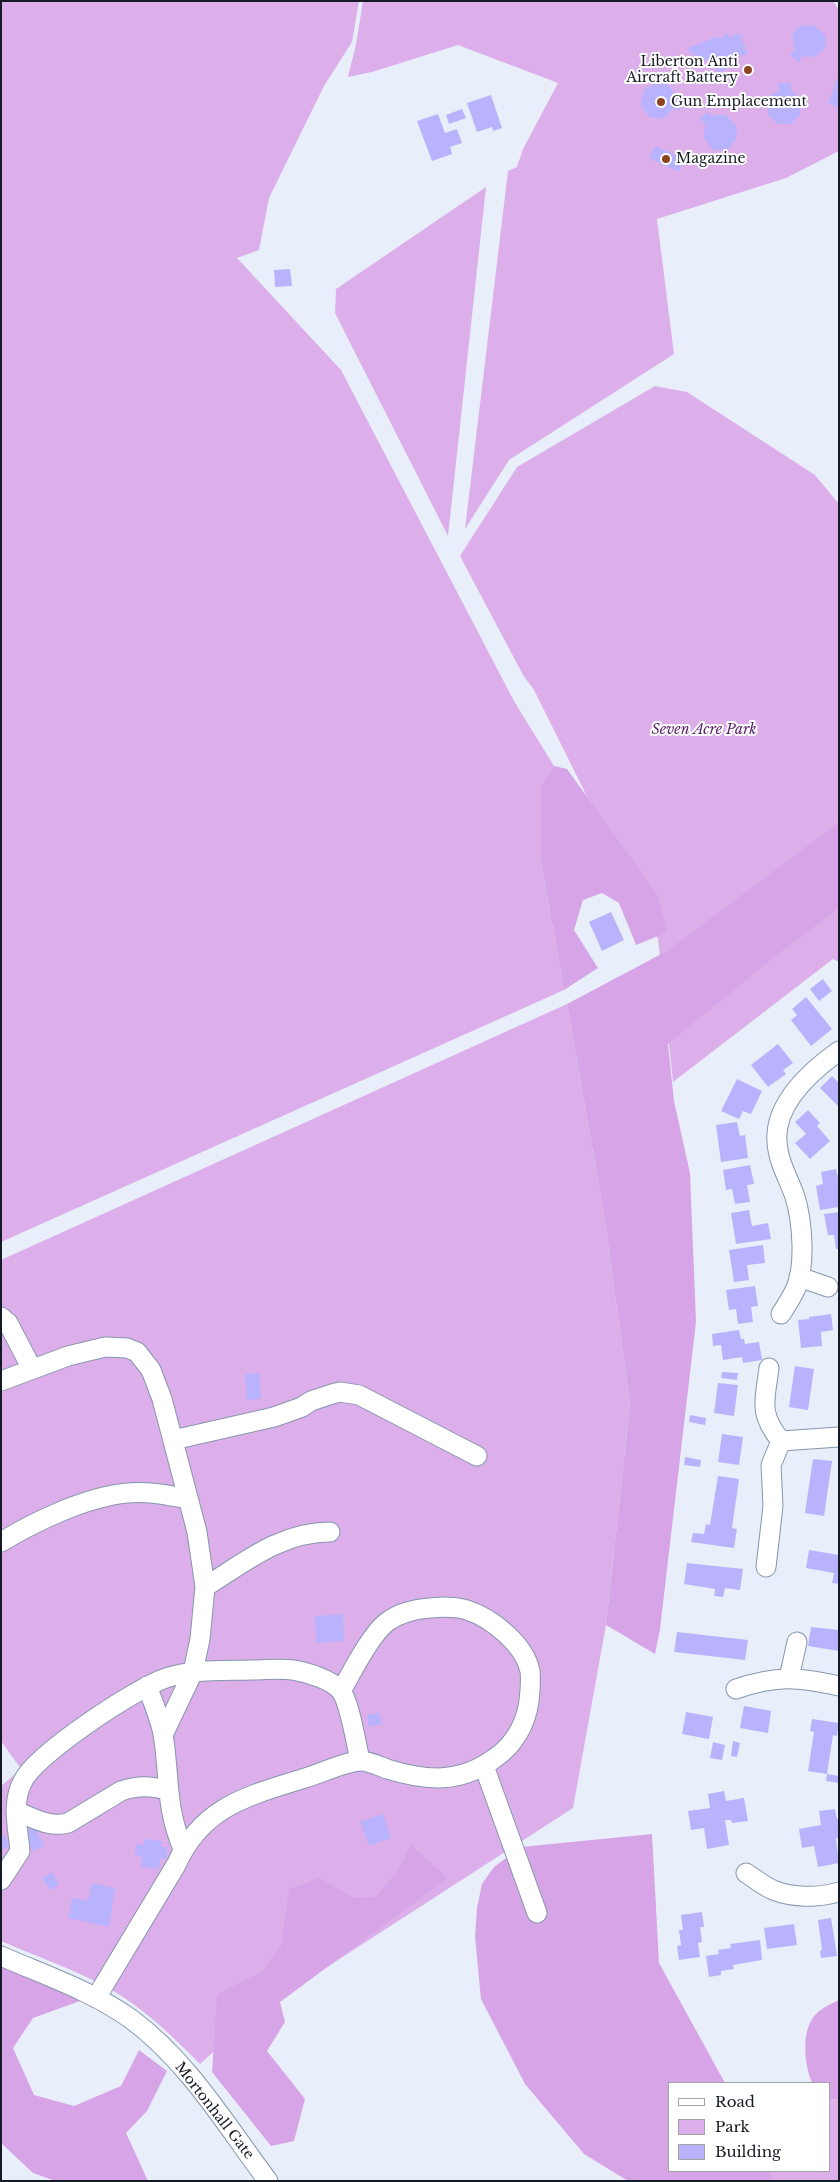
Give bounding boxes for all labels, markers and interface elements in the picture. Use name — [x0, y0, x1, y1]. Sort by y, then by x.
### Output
place label: Liberton Anti Aircraft Battery — [626, 54, 738, 86]
marker: Liberton Anti Aircraft Battery — [742, 64, 754, 76]
place label: Gun Emplacement — [671, 94, 807, 110]
marker: Gun Emplacement — [655, 96, 667, 108]
place label: Magazine — [676, 151, 745, 167]
marker: Magazine — [660, 153, 672, 165]
park label: Seven Acre Park — [652, 722, 756, 738]
street label: Mortonhall Gate — [171, 2059, 257, 2163]
legend — [668, 2082, 830, 2172]
text: Road — [715, 2092, 755, 2111]
text: Park — [715, 2117, 750, 2136]
text: Building — [715, 2142, 781, 2161]

